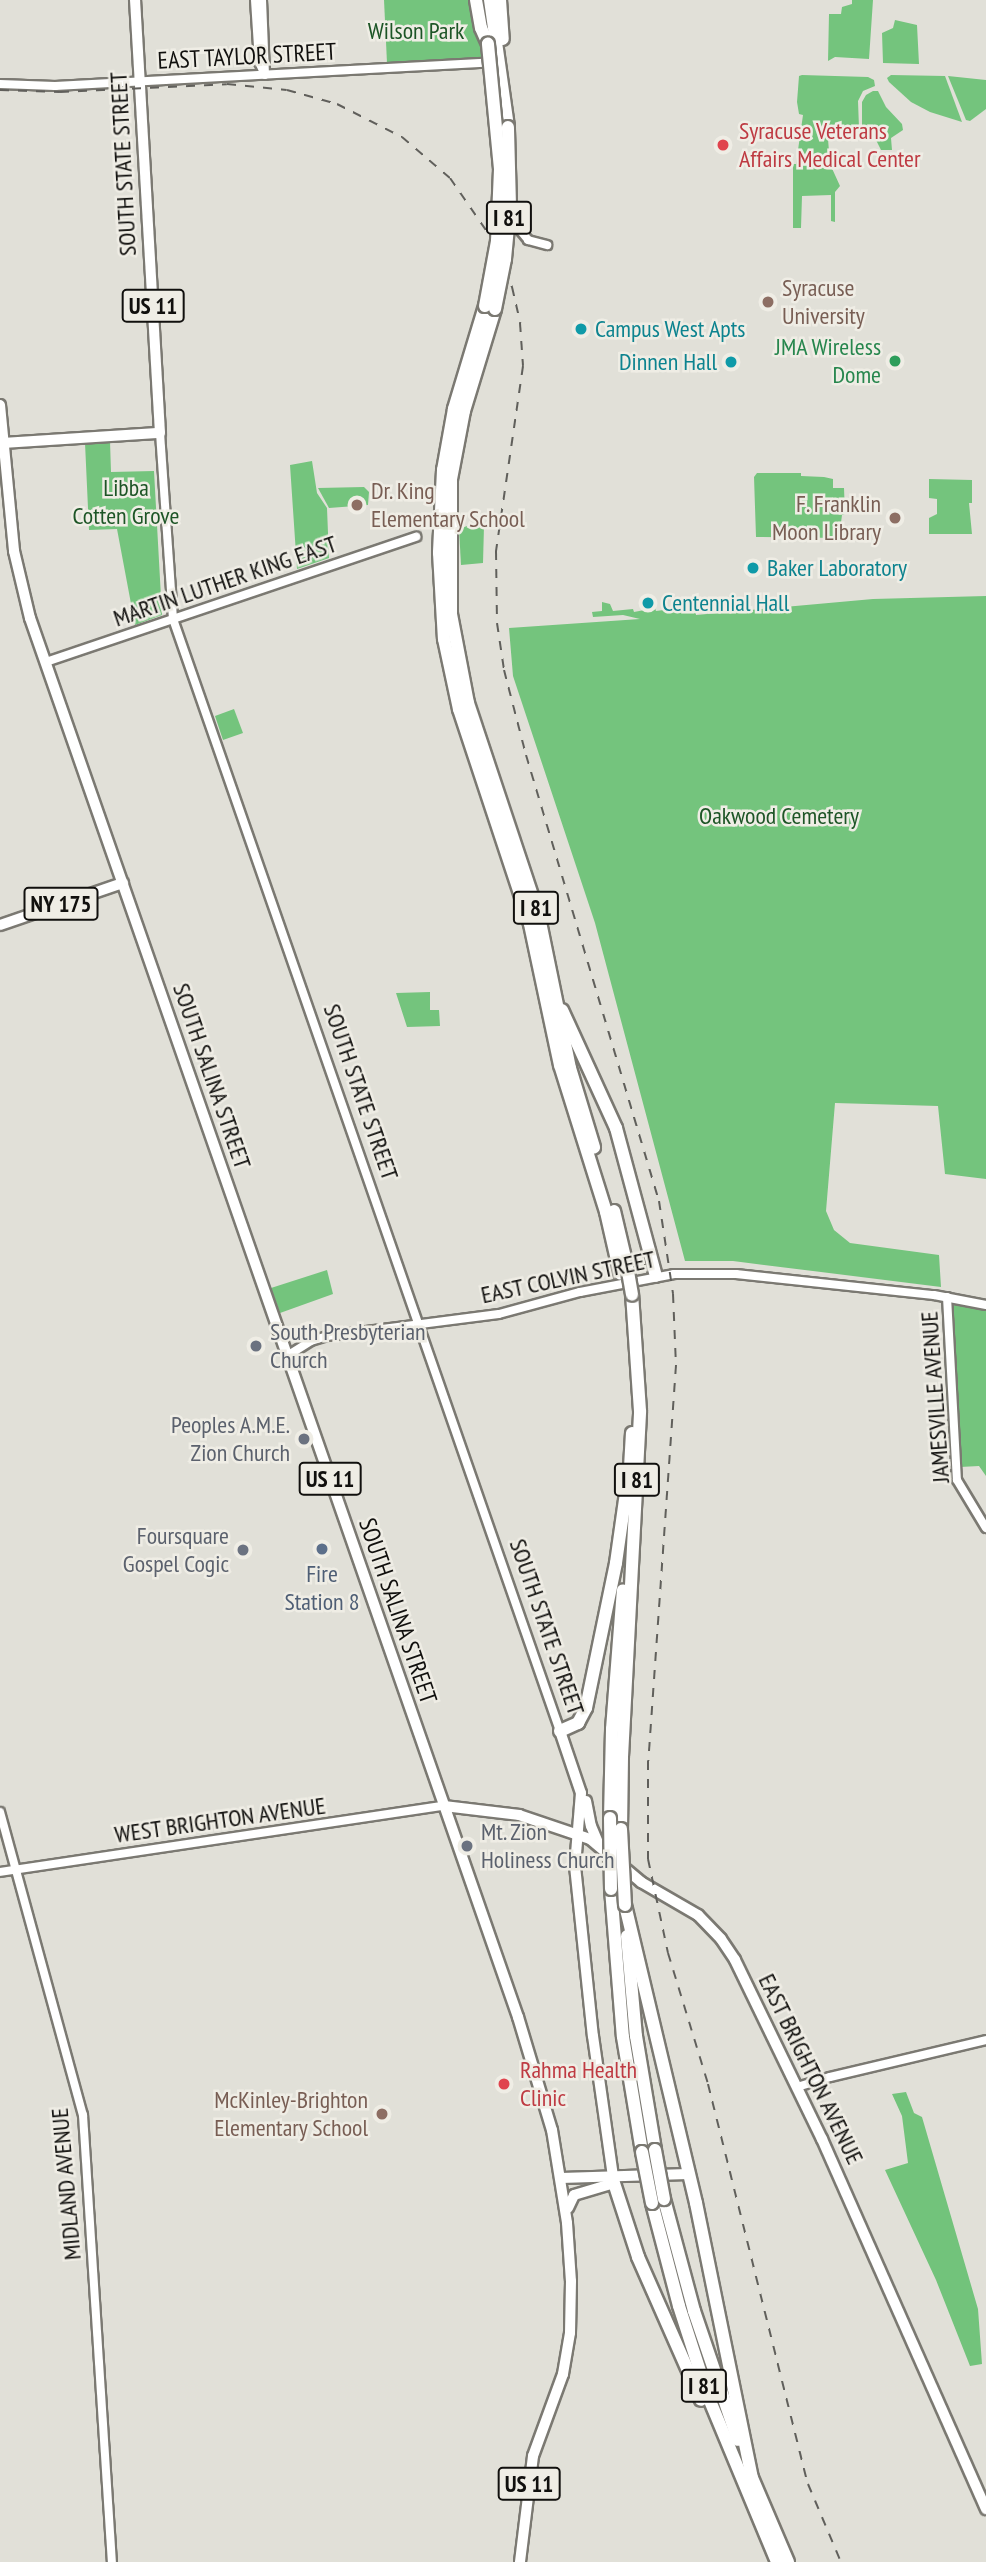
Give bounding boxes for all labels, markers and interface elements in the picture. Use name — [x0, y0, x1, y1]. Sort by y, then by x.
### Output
park label: Wilson Park — [368, 17, 464, 45]
street label: EAST TAYLOR STREET — [156, 37, 338, 75]
street label: SOUTH STATE STREET — [104, 71, 142, 257]
place label: Syracuse Veterans Affairs Medical Center — [739, 117, 921, 173]
marker: Syracuse Veterans Affairs Medical Center — [713, 135, 733, 155]
road number: I 81 — [484, 198, 534, 238]
place label: Syracuse University — [782, 274, 865, 330]
road number: US 11 — [122, 286, 184, 326]
marker: Syracuse University — [760, 294, 776, 310]
place label: Campus West Apts — [595, 315, 746, 343]
marker: Campus West Apts — [573, 321, 589, 337]
place label: JMA Wireless Dome — [774, 333, 881, 389]
place label: Dinnen Hall — [619, 348, 717, 376]
marker: JMA Wireless Dome — [887, 353, 903, 369]
marker: Dinnen Hall — [723, 354, 739, 370]
park label: Libba Cotten Grove — [73, 474, 179, 530]
place label: Dr. King Elementary School — [371, 477, 525, 533]
place label: F. Franklin Moon Library — [772, 490, 881, 546]
marker: Dr. King Elementary School — [349, 497, 365, 513]
marker: F. Franklin Moon Library — [887, 510, 903, 526]
street label: MARTIN LUTHER KING EAST — [110, 529, 340, 633]
place label: Baker Laboratory — [767, 554, 907, 582]
marker: Baker Laboratory — [745, 560, 761, 576]
place label: Centennial Hall — [662, 589, 789, 617]
marker: Centennial Hall — [640, 595, 656, 611]
park label: Oakwood Cemetery — [699, 802, 859, 830]
road number: NY 175 — [22, 884, 100, 923]
road number: I 81 — [512, 888, 560, 928]
street label: SOUTH SALINA STREET — [167, 979, 257, 1173]
street label: SOUTH STATE STREET — [317, 1000, 405, 1184]
street label: EAST COLVIN STREET — [478, 1244, 658, 1310]
street label: JAMESVILLE AVENUE — [915, 1310, 955, 1484]
place label: South Presbyterian Church — [270, 1318, 426, 1374]
marker: South Presbyterian Church — [248, 1338, 264, 1354]
place label: Peoples A.M.E. Zion Church — [170, 1411, 290, 1467]
marker: Peoples A.M.E. Zion Church — [296, 1431, 312, 1447]
road number: US 11 — [298, 1460, 362, 1498]
road number: I 81 — [612, 1460, 662, 1499]
street label: SOUTH SALINA STREET — [353, 1514, 443, 1708]
place label: Foursquare Gospel Cogic — [123, 1522, 229, 1578]
street label: SOUTH STATE STREET — [503, 1535, 591, 1719]
marker: Fire Station 8 — [314, 1541, 330, 1557]
marker: Foursquare Gospel Cogic — [235, 1542, 251, 1558]
place label: Fire Station 8 — [284, 1560, 360, 1616]
street label: WEST BRIGHTON AVENUE — [112, 1791, 328, 1849]
place label: Mt. Zion Holiness Church — [481, 1818, 614, 1874]
marker: Mt. Zion Holiness Church — [459, 1838, 475, 1854]
street label: EAST BRIGHTON AVENUE — [752, 1969, 870, 2169]
place label: Rahma Health Clinic — [520, 2056, 637, 2112]
marker: Rahma Health Clinic — [494, 2074, 514, 2094]
place label: McKinley-Brighton Elementary School — [214, 2086, 368, 2142]
marker: McKinley-Brighton Elementary School — [374, 2106, 390, 2122]
street label: MIDLAND AVENUE — [45, 2107, 87, 2261]
road number: I 81 — [680, 2366, 728, 2406]
road number: US 11 — [498, 2464, 560, 2504]

